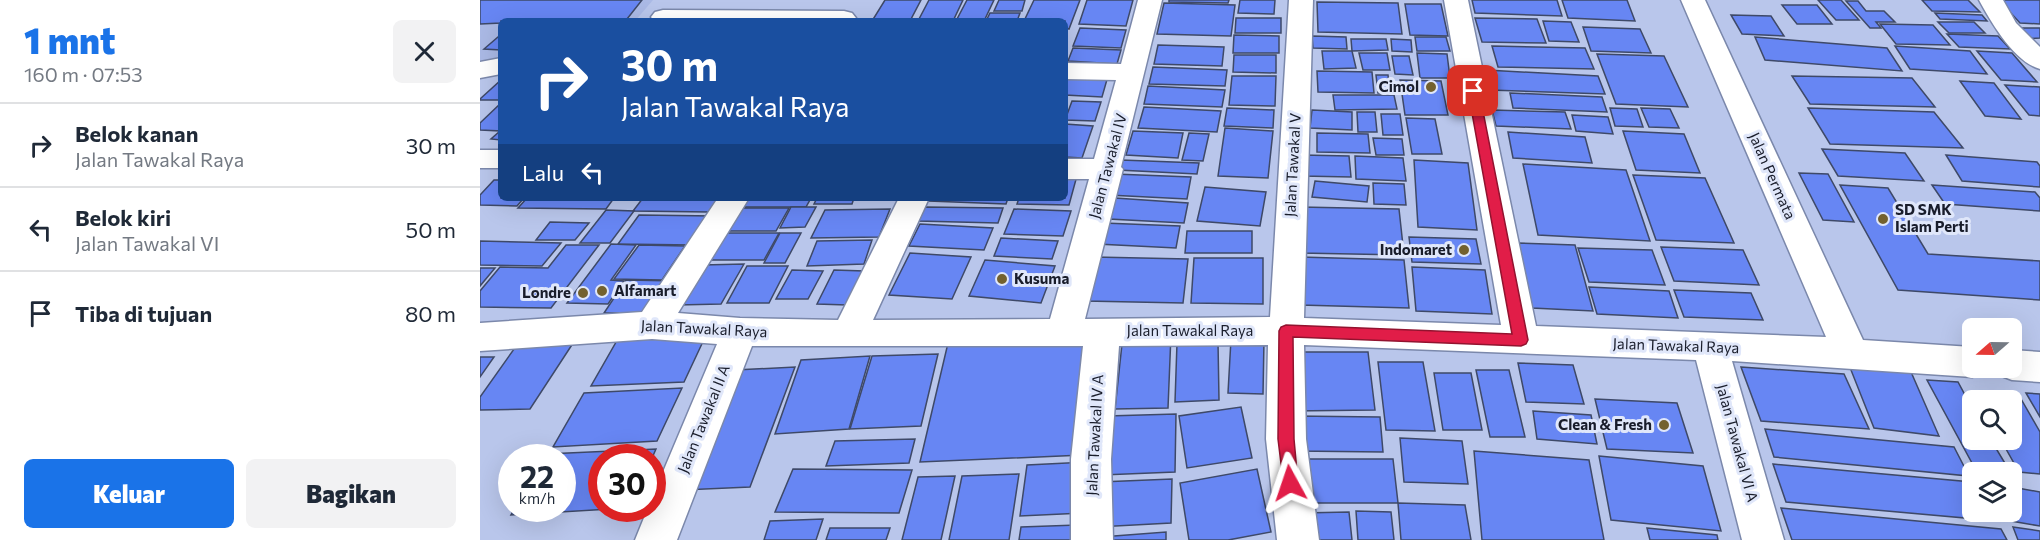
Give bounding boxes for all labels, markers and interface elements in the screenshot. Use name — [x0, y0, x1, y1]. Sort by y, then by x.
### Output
text: 1 mnt — [24, 17, 115, 61]
button: close — [393, 20, 456, 83]
text: 30 m — [621, 38, 718, 90]
icon: right — [522, 42, 600, 120]
text: 160 m · 07:53 — [24, 62, 143, 86]
pin — [1447, 65, 1498, 116]
icon: arrive — [1456, 74, 1489, 107]
place label: Cimol — [1378, 77, 1419, 95]
marker: Cimol — [1424, 80, 1438, 94]
text: Jalan Tawakal Raya — [621, 90, 849, 123]
street label: Jalan Tawakal IV — [1084, 111, 1130, 220]
street label: Jalan Tawakal V — [1280, 113, 1304, 217]
text: Belok kanan — [75, 120, 198, 147]
icon: right — [24, 129, 57, 162]
street label: Jalan Permata — [1746, 129, 1800, 222]
text: 30 m — [406, 132, 456, 159]
text: Jalan Tawakal Raya — [75, 147, 244, 171]
icon: left — [576, 156, 609, 189]
text: Lalu — [522, 159, 564, 186]
place label: SD SMK Islam Perti — [1895, 200, 1969, 235]
text: Belok kiri — [75, 204, 171, 231]
marker: SD SMK Islam Perti — [1876, 212, 1890, 226]
icon: left — [24, 213, 57, 246]
text: 50 m — [406, 216, 456, 243]
text: Jalan Tawakal VI — [75, 231, 219, 255]
place label: Indomaret — [1380, 240, 1452, 258]
marker: Indomaret — [1457, 243, 1471, 257]
place label: Kusuma — [1014, 269, 1069, 287]
marker: Kusuma — [995, 272, 1009, 286]
place label: Alfamart — [614, 281, 676, 299]
place label: Londre — [522, 283, 571, 301]
marker: Alfamart — [595, 284, 609, 298]
marker: Londre — [576, 286, 590, 300]
icon: arrive — [24, 297, 57, 330]
text: Tiba di tujuan — [75, 300, 212, 327]
text: 80 m — [405, 300, 456, 327]
street label: Jalan Tawakal Raya — [640, 316, 768, 340]
north arrow — [1962, 318, 2022, 378]
map controls — [1962, 318, 2022, 522]
street label: Jalan Tawakal Raya — [1127, 321, 1253, 339]
street label: Jalan Tawakal Raya — [1612, 334, 1740, 356]
street label: Jalan Tawakal II A — [673, 362, 733, 475]
street label: Jalan Tawakal IV A — [1082, 374, 1106, 496]
street label: Jalan Tawakal VI A — [1714, 382, 1762, 504]
button: search — [1962, 390, 2022, 450]
place label: Clean & Fresh — [1558, 415, 1652, 433]
marker: Clean & Fresh — [1657, 418, 1671, 432]
speed limit sign: 30 — [588, 444, 666, 522]
position arrow — [1258, 451, 1322, 515]
text: 22 — [520, 457, 554, 494]
button: Keluar — [24, 459, 234, 528]
button: Bagikan — [246, 459, 456, 528]
button: layers — [1962, 462, 2022, 522]
text: km/h — [519, 489, 555, 507]

